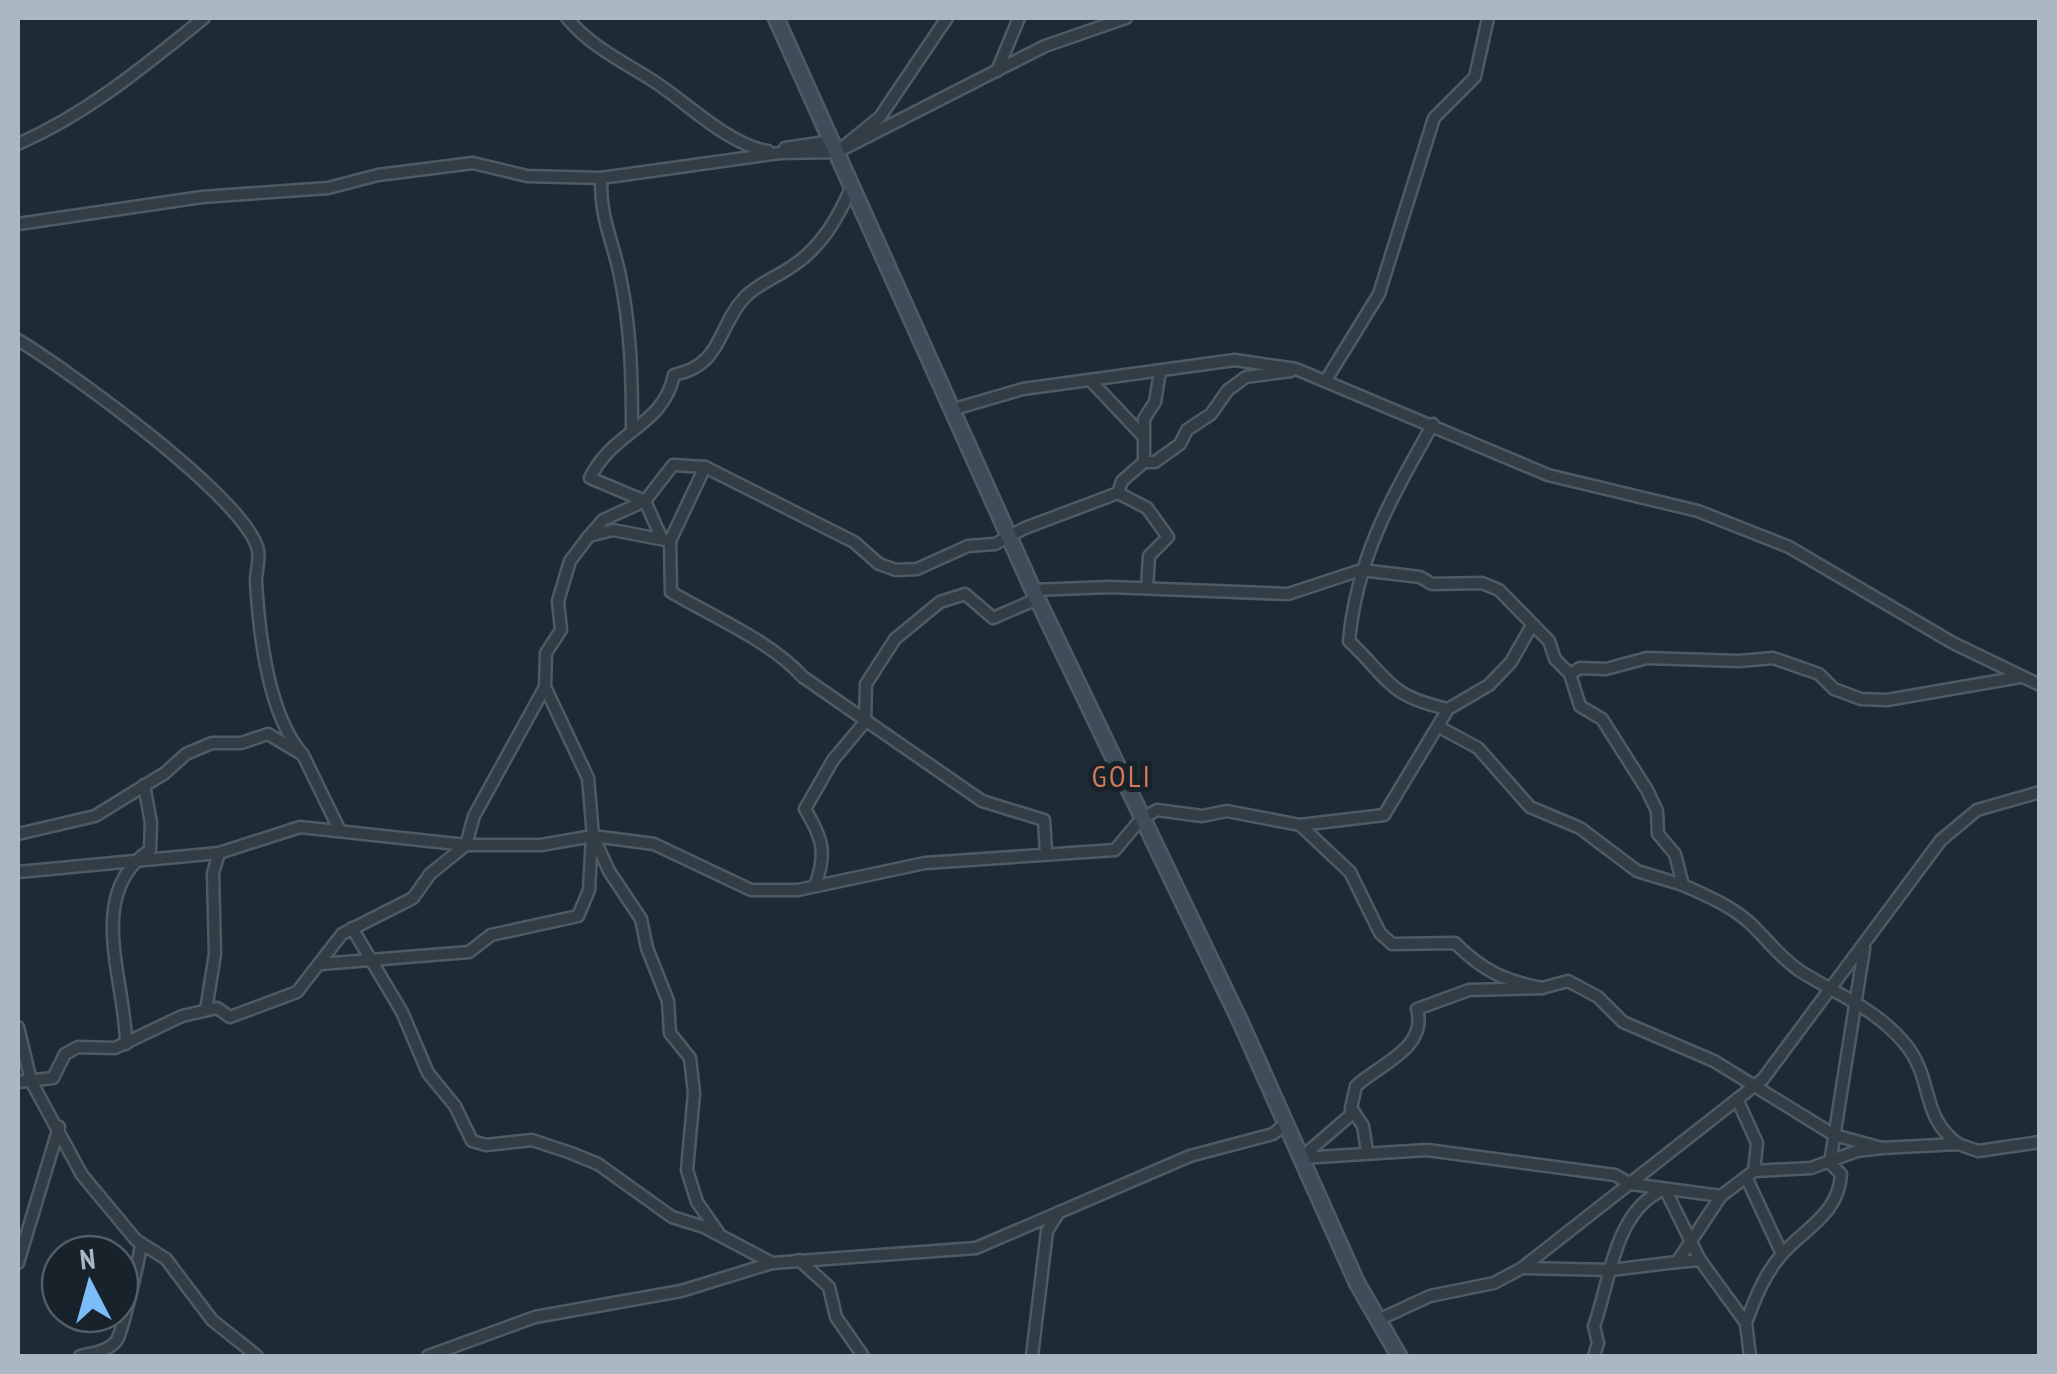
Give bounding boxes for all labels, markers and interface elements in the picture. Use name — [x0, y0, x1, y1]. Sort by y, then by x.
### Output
district label: GOLI — [1092, 756, 1152, 795]
north arrow — [40, 1234, 140, 1334]
text: N — [78, 1239, 97, 1278]

